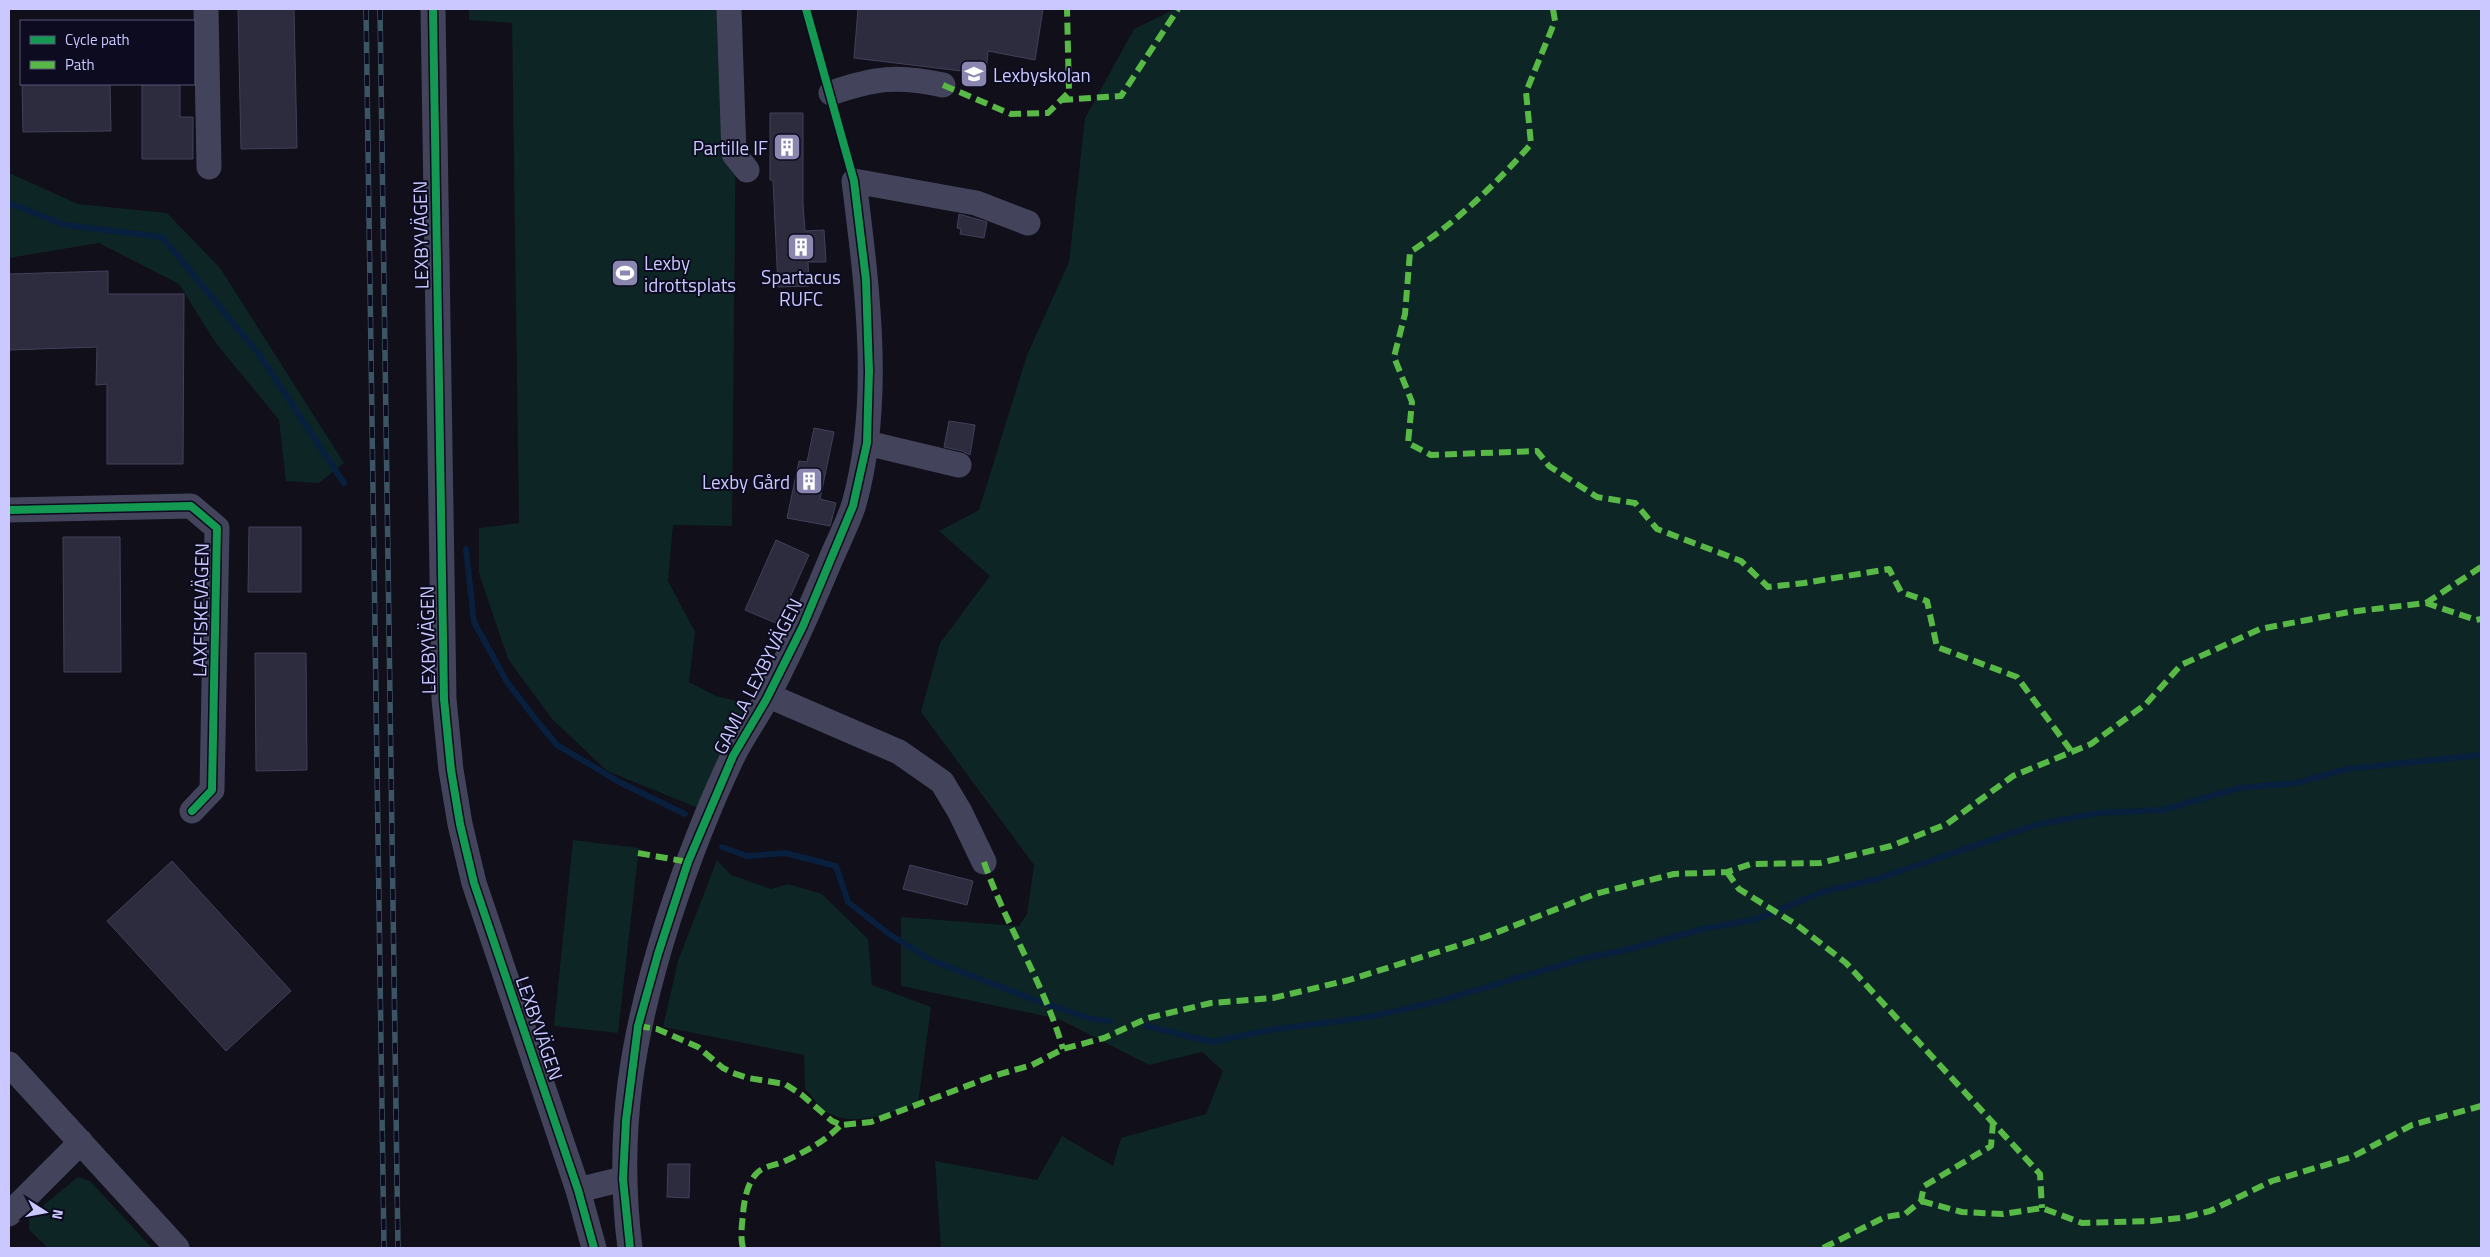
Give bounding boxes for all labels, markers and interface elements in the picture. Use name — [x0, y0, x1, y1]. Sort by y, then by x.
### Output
legend — [20, 20, 195, 85]
text: Cycle path — [65, 28, 130, 51]
text: Path — [65, 53, 95, 76]
school or university icon: Lexbyskolan — [959, 59, 989, 89]
place label: Lexbyskolan — [993, 60, 1091, 89]
building icon: Partille IF — [772, 132, 802, 162]
place label: Partille IF — [693, 133, 768, 162]
street label: LEXBYVÄGEN — [405, 181, 435, 289]
building icon: Spartacus RUFC — [786, 232, 816, 262]
place label: Lexby idrottsplats — [644, 248, 736, 299]
sports icon: Lexby idrottsplats — [610, 258, 640, 288]
place label: Spartacus RUFC — [761, 262, 841, 313]
building icon: Lexby Gård — [794, 466, 824, 496]
place label: Lexby Gård — [702, 467, 790, 496]
street label: LAXFISKEVÄGEN — [184, 543, 216, 677]
street label: LEXBYVÄGEN — [412, 586, 442, 694]
street label: GAMLA LEXBYVÄGEN — [705, 593, 809, 759]
street label: LEXBYVÄGEN — [509, 972, 571, 1084]
north arrow — [20, 1187, 70, 1237]
text: N — [47, 1208, 69, 1221]

